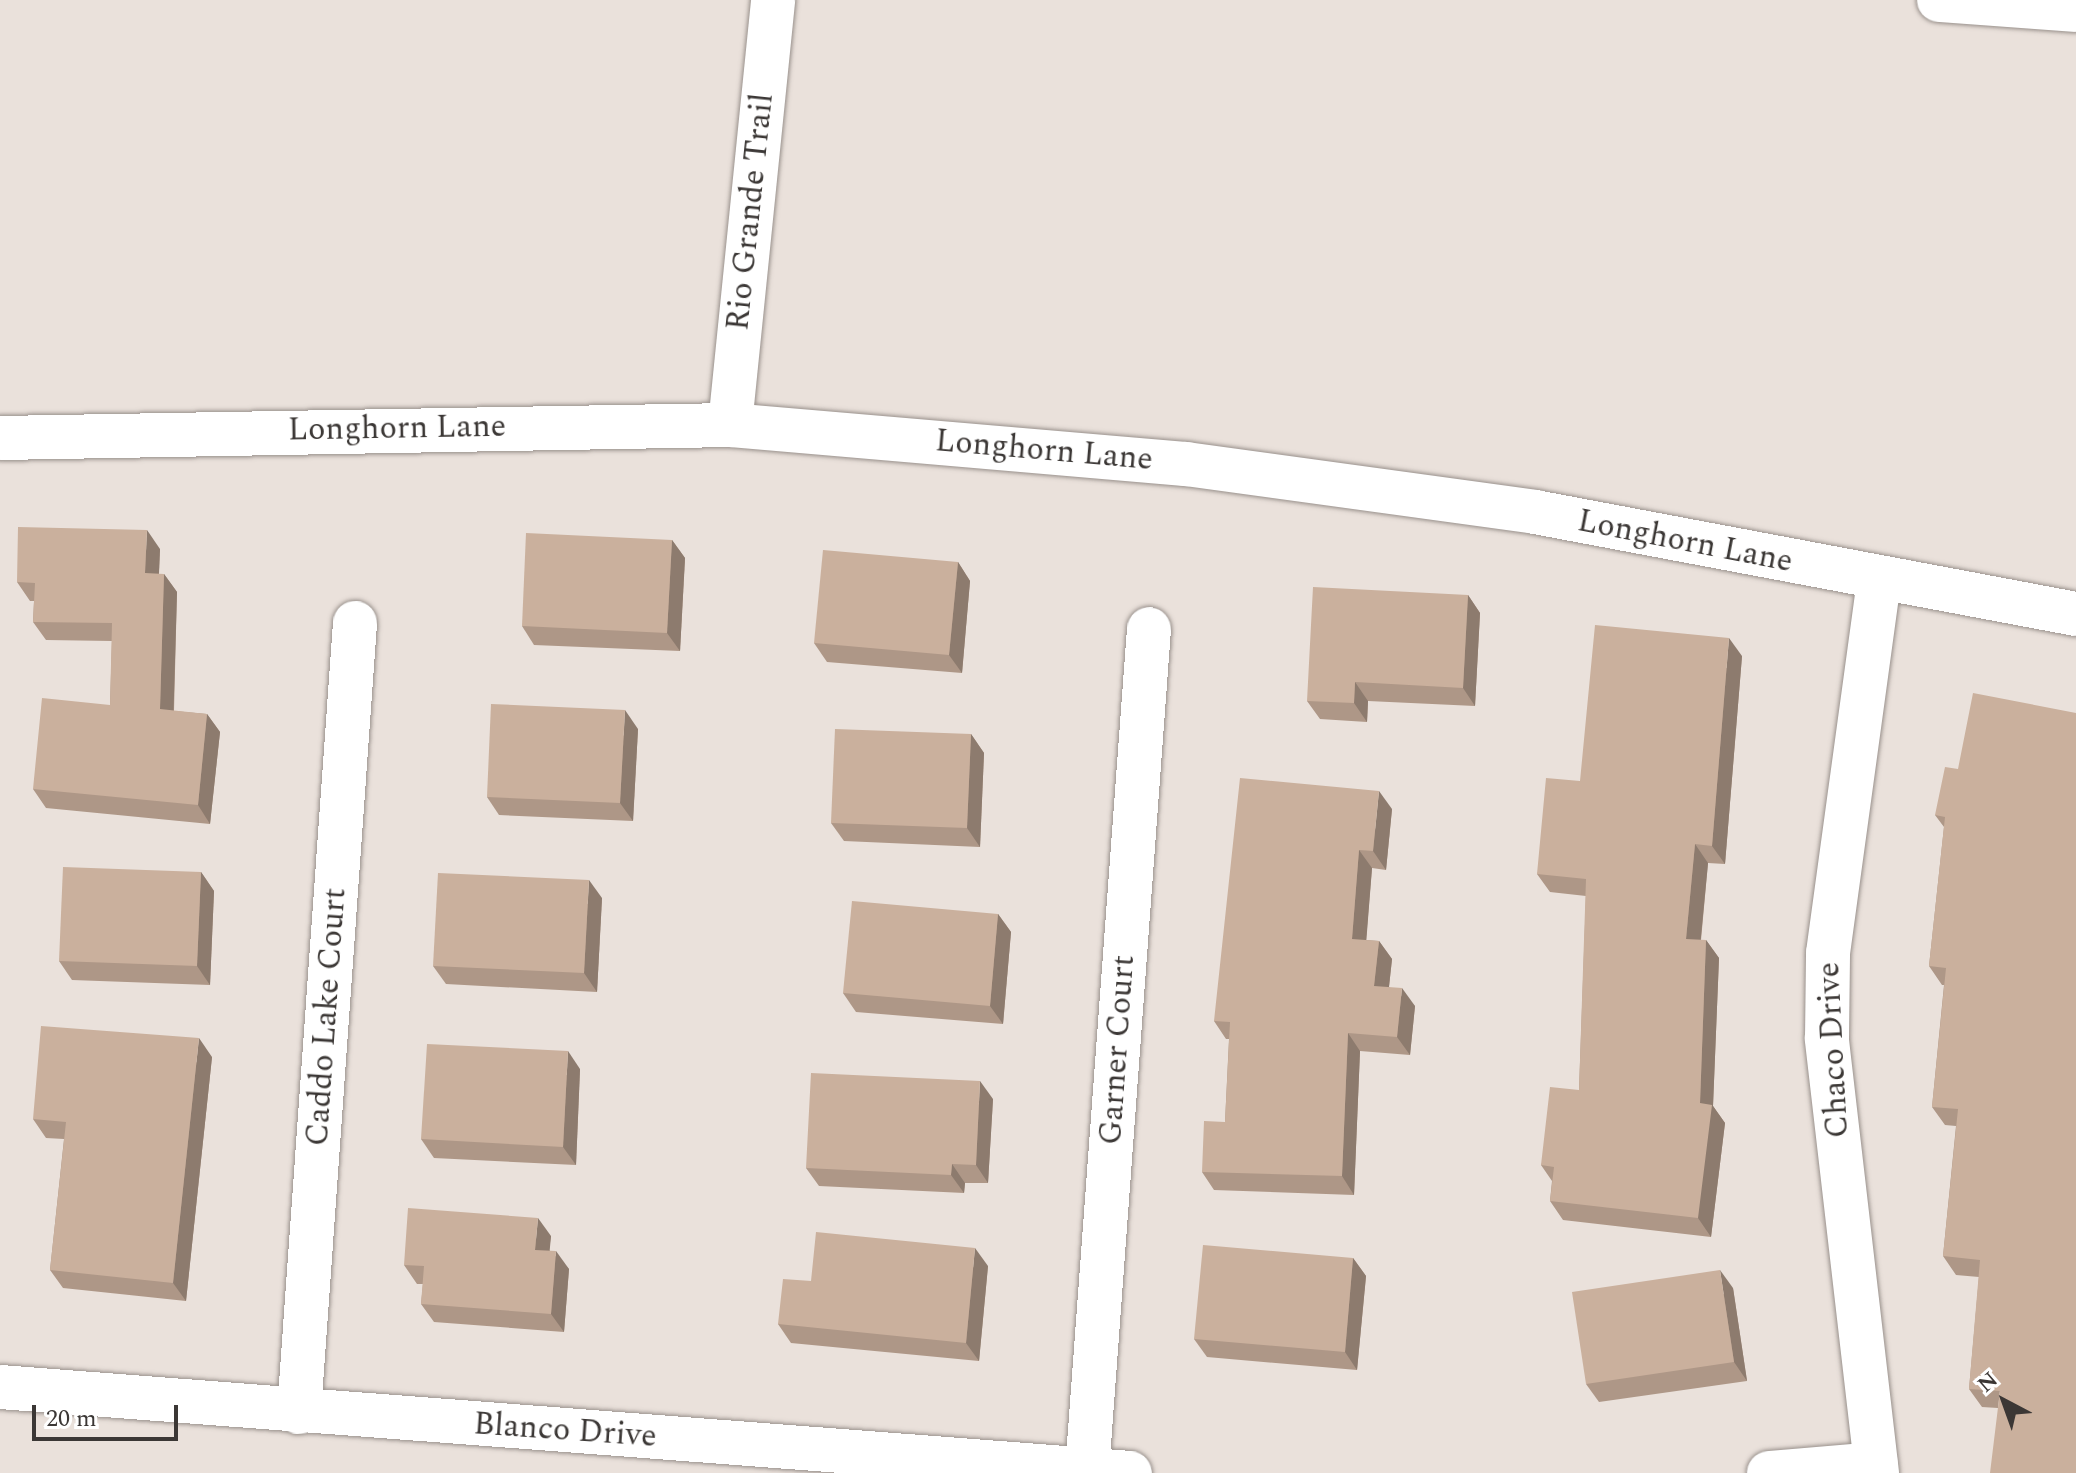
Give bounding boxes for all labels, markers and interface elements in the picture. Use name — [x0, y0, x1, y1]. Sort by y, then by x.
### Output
street label: Rio Grande Trail — [719, 91, 783, 333]
street label: Longhorn Lane — [288, 408, 506, 450]
street label: Longhorn Lane — [934, 422, 1154, 480]
street label: Longhorn Lane — [1574, 502, 1796, 582]
street label: Caddo Lake Court — [299, 887, 355, 1147]
street label: Garner Court — [1092, 954, 1144, 1146]
street label: Chaco Drive — [1810, 961, 1858, 1139]
north arrow — [1964, 1361, 2044, 1441]
text: N — [1970, 1364, 2006, 1401]
scale bar — [36, 1389, 182, 1439]
text: 20 m — [46, 1401, 97, 1437]
street label: Blanco Drive — [472, 1405, 658, 1457]

